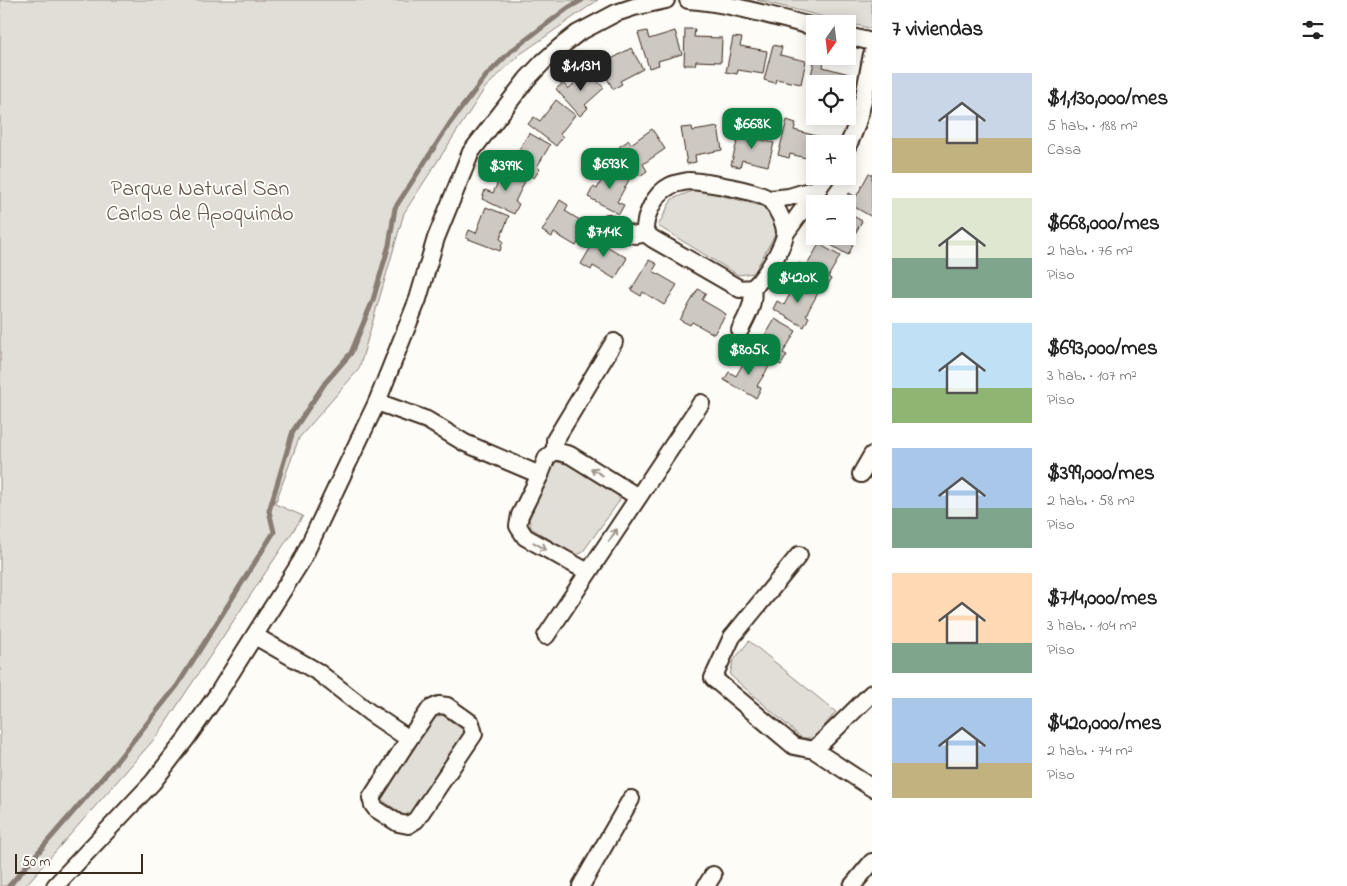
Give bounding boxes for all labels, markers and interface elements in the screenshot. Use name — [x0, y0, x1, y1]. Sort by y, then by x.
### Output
north arrow — [806, 15, 856, 65]
map controls — [806, 15, 856, 245]
text: 7 viviendas — [892, 15, 983, 45]
icon: filters — [1299, 16, 1327, 44]
pin: $1.13M — [540, 49, 622, 92]
text: $1.13M — [561, 54, 601, 78]
button: locate — [806, 75, 856, 125]
text: $1,130,000/mes — [1047, 84, 1168, 114]
icon: home — [932, 93, 992, 153]
pin: $668K — [717, 108, 787, 150]
text: $668K — [733, 112, 771, 136]
text: 5 hab. · 188 m² — [1047, 114, 1138, 138]
button: + — [806, 135, 856, 185]
text: Casa — [1047, 138, 1081, 162]
pin: $693K — [575, 148, 645, 190]
pin: $399K — [471, 150, 541, 192]
text: $693K — [592, 152, 628, 176]
text: $399K — [489, 154, 523, 178]
park label: Parque Natural San Carlos de Apoquindo — [106, 174, 294, 231]
button: − — [806, 195, 856, 245]
text: $668,000/mes — [1047, 209, 1160, 239]
pin: $714K — [569, 216, 639, 258]
icon: home — [932, 218, 992, 278]
text: $714K — [586, 220, 622, 244]
text: 2 hab. · 76 m² — [1047, 239, 1133, 263]
pin: $420K — [763, 262, 833, 304]
text: Piso — [1047, 263, 1075, 287]
text: $420K — [779, 266, 817, 290]
pin: $805K — [714, 334, 784, 376]
text: $693,000/mes — [1047, 334, 1158, 364]
text: $805K — [729, 338, 769, 362]
icon: home — [932, 343, 992, 403]
text: 3 hab. · 107 m² — [1047, 364, 1137, 388]
text: Piso — [1047, 388, 1075, 412]
text: $399,000/mes — [1047, 459, 1155, 489]
one-way arrow — [590, 466, 604, 476]
icon: home — [932, 468, 992, 528]
text: 2 hab. · 58 m² — [1047, 489, 1135, 513]
text: Piso — [1047, 513, 1075, 537]
one-way arrow — [608, 528, 618, 542]
one-way arrow — [532, 541, 546, 551]
text: $714,000/mes — [1047, 584, 1157, 614]
icon: home — [932, 593, 992, 653]
text: 3 hab. · 104 m² — [1047, 614, 1137, 638]
text: Piso — [1047, 638, 1075, 662]
text: $420,000/mes — [1047, 709, 1162, 739]
icon: home — [932, 718, 992, 778]
text: 2 hab. · 74 m² — [1047, 739, 1133, 763]
text: Piso — [1047, 763, 1075, 787]
scale bar — [15, 851, 142, 874]
text: 50 m — [22, 852, 50, 873]

